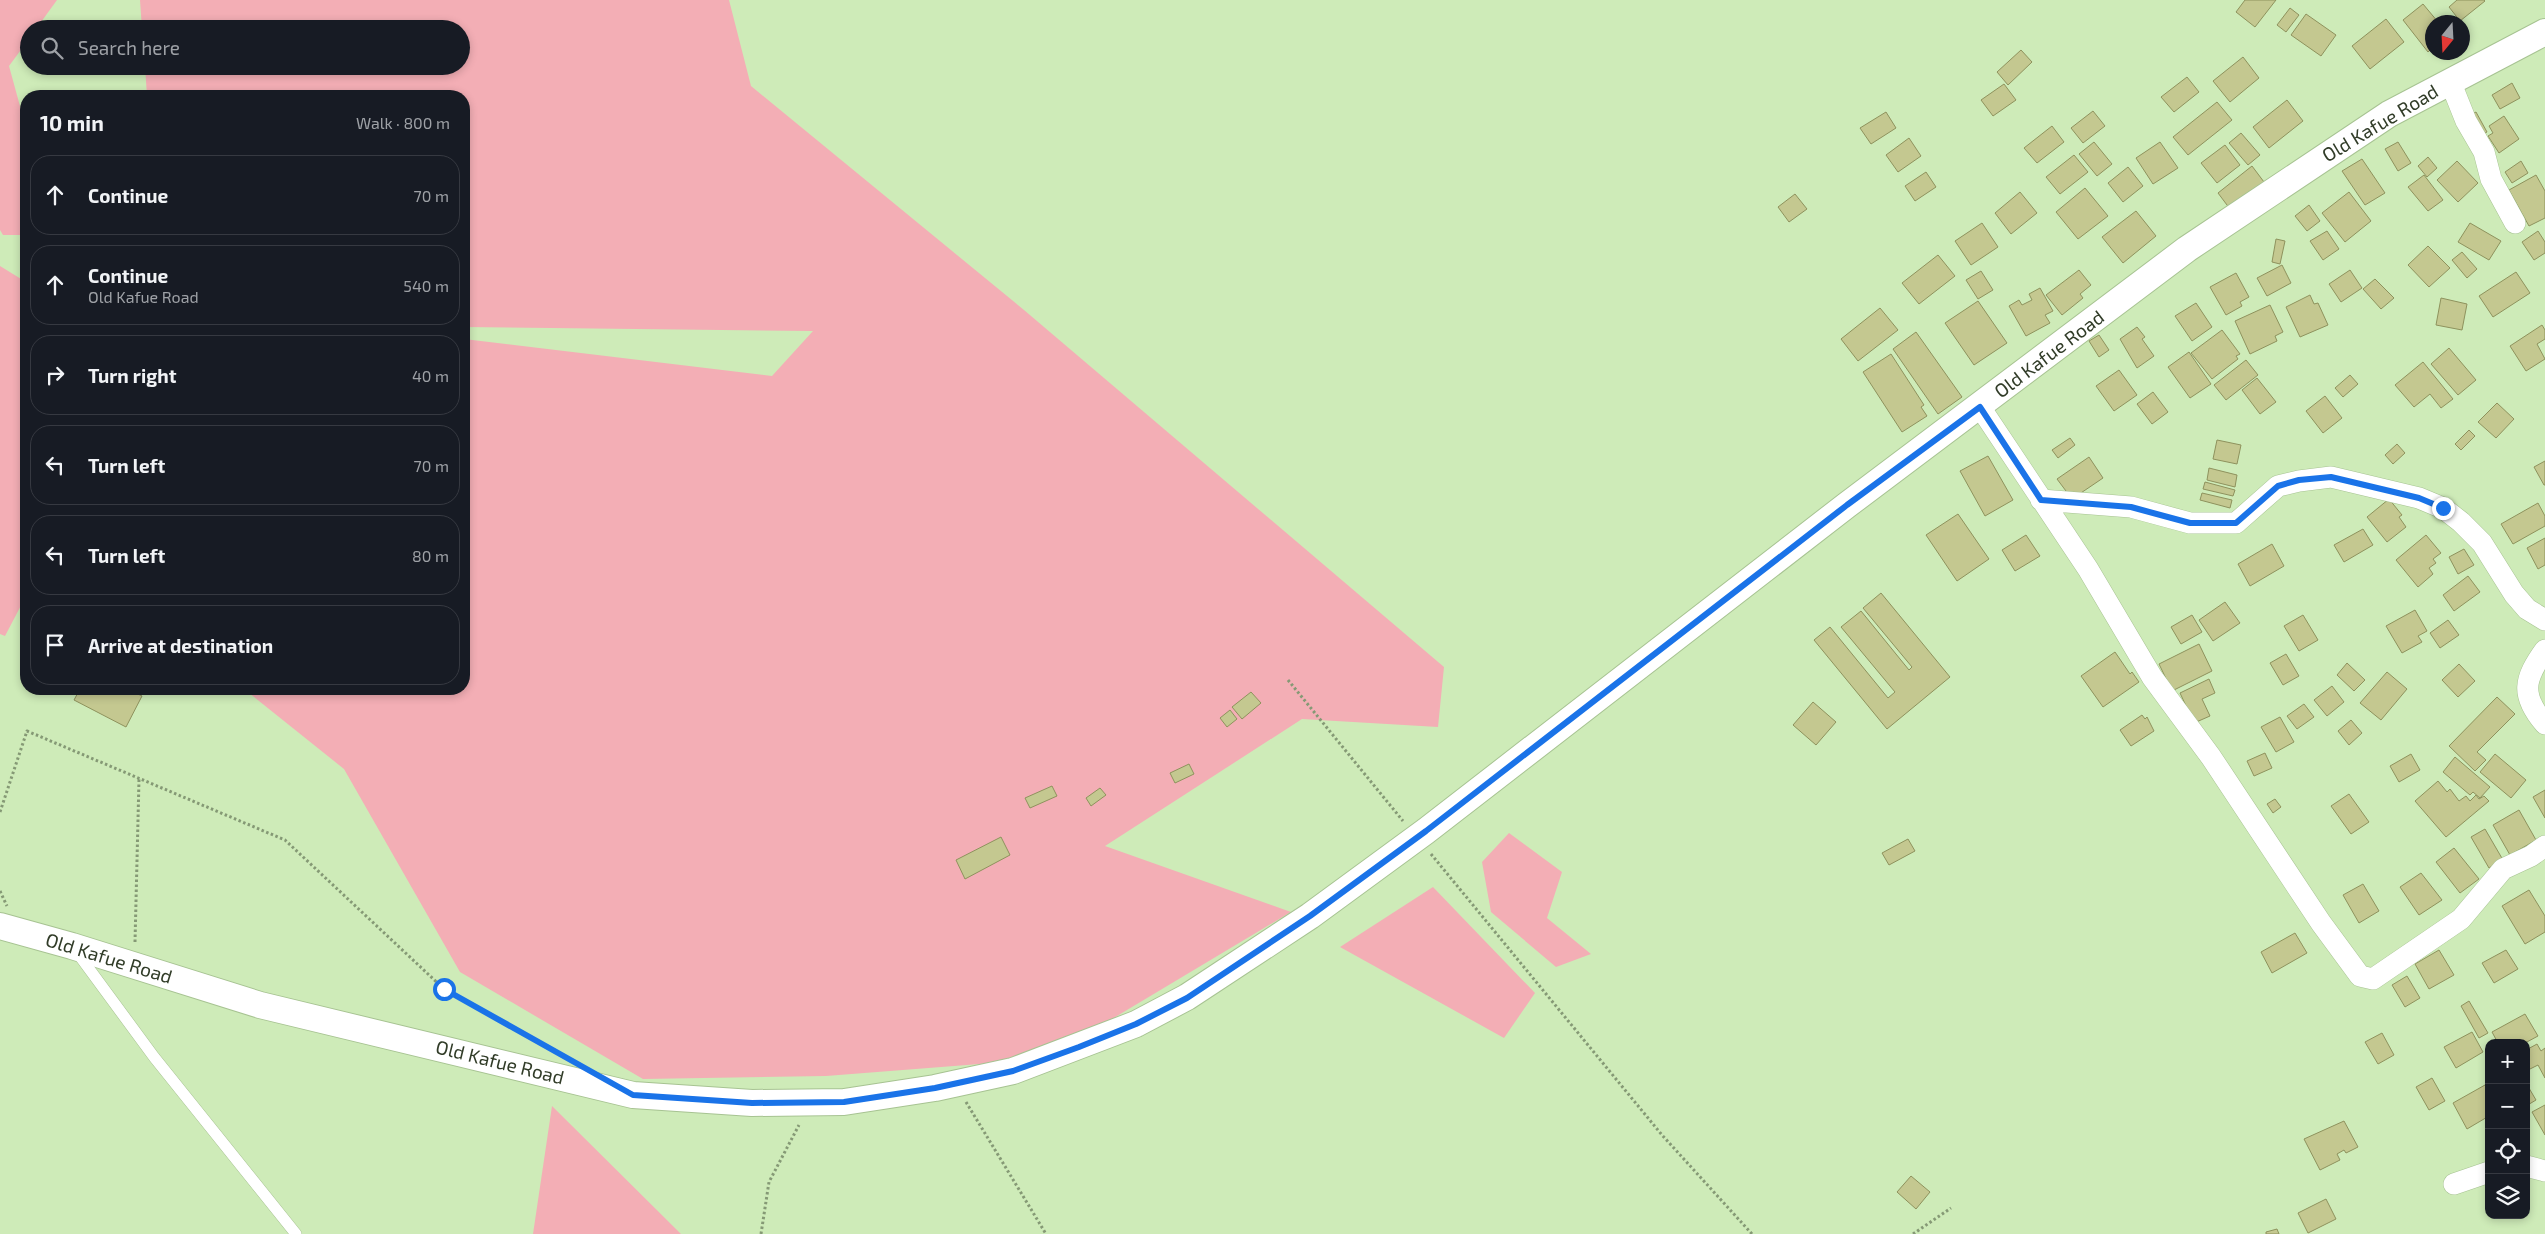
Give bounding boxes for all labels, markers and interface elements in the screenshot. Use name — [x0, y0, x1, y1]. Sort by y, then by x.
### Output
north arrow — [2425, 15, 2470, 60]
search box — [20, 20, 470, 75]
icon: search — [38, 34, 66, 62]
text: Search here — [78, 36, 180, 59]
street label: Old Kafue Road — [2318, 79, 2442, 166]
text: 10 min — [40, 110, 104, 135]
text: Walk · 800 m — [356, 113, 450, 132]
icon: ahead — [41, 181, 69, 209]
text: Continue — [88, 184, 168, 207]
text: 70 m — [414, 186, 449, 205]
text: Continue — [88, 264, 168, 287]
icon: ahead — [41, 271, 69, 299]
text: 540 m — [403, 276, 449, 295]
text: Old Kafue Road — [88, 287, 199, 306]
street label: Old Kafue Road — [1989, 305, 2108, 402]
icon: right — [41, 361, 69, 389]
text: Turn right — [88, 364, 176, 387]
text: 40 m — [412, 366, 449, 385]
icon: left — [41, 451, 69, 479]
text: Turn left — [88, 454, 165, 477]
text: 70 m — [414, 456, 449, 475]
route end — [2432, 497, 2455, 520]
icon: left — [41, 541, 69, 569]
text: Turn left — [88, 544, 165, 567]
text: 80 m — [412, 546, 449, 565]
icon: arrive — [41, 631, 69, 659]
text: Arrive at destination — [88, 634, 273, 657]
street label: Old Kafue Road — [43, 927, 175, 988]
route start — [433, 978, 456, 1001]
street label: Old Kafue Road — [434, 1034, 567, 1089]
map controls — [2485, 1039, 2530, 1219]
button: + — [2485, 1039, 2530, 1084]
button: − — [2485, 1084, 2530, 1129]
button: locate — [2485, 1129, 2530, 1174]
button: layers — [2485, 1174, 2530, 1219]

